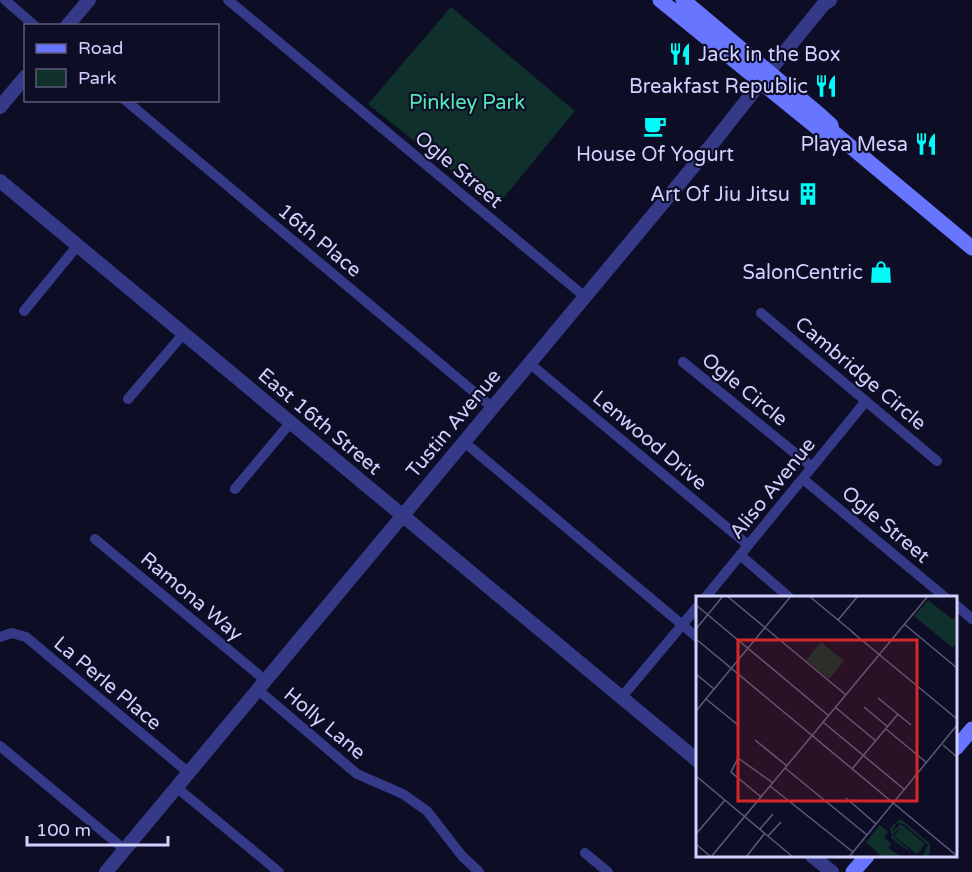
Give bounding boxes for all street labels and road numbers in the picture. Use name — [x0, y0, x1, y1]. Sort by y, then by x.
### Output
street label: Ogle Street — [410, 126, 507, 214]
street label: 16th Place — [273, 199, 366, 283]
street label: Cambridge Circle — [790, 312, 931, 436]
street label: Ogle Circle — [697, 348, 792, 432]
street label: East 16th Street — [253, 363, 386, 481]
street label: Tustin Avenue — [401, 365, 506, 483]
street label: Lenwood Drive — [587, 386, 711, 496]
street label: Aliso Avenue — [725, 433, 821, 544]
street label: Ogle Street — [837, 481, 934, 569]
street label: Ramona Way — [135, 547, 247, 647]
street label: La Perle Place — [49, 632, 166, 736]
street label: Holly Lane — [279, 683, 370, 765]

